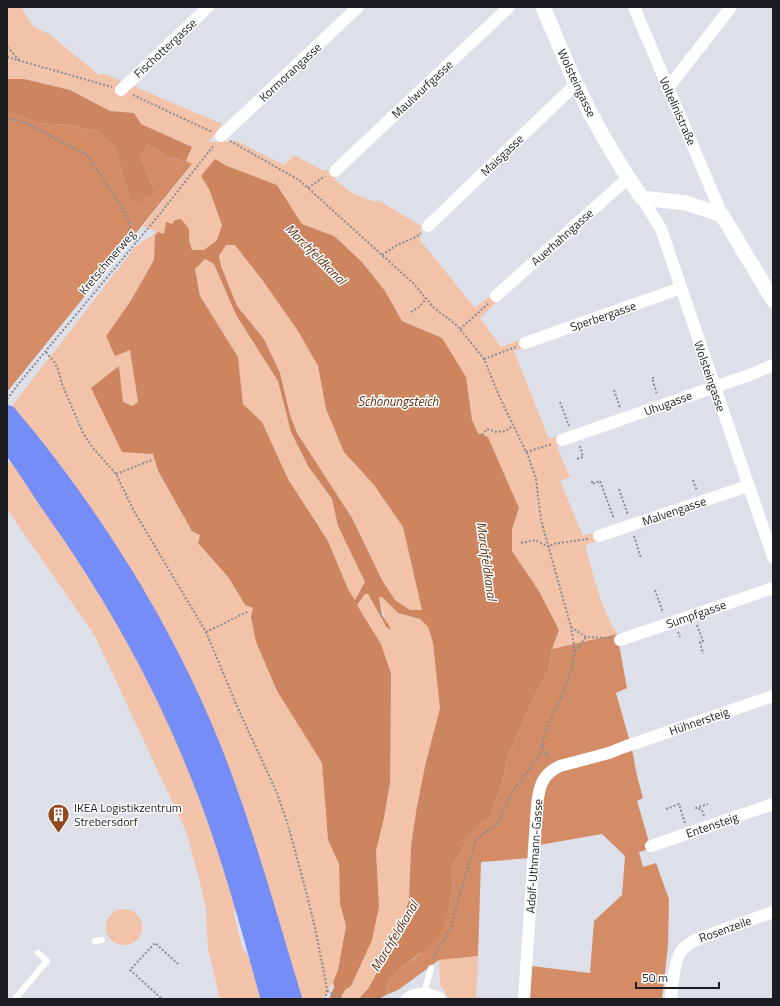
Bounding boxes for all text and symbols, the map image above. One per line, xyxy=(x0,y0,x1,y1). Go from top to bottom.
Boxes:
street label: Fischottergasse xyxy=(129,14,201,82)
street label: Kormorangasse xyxy=(254,38,326,106)
street label: Wolsteingasse xyxy=(553,46,601,120)
street label: Maulwurfgasse xyxy=(387,55,457,123)
street label: Voltelinistraße xyxy=(654,74,702,148)
street label: Maisgasse xyxy=(476,130,528,180)
street label: Auerhahngasse xyxy=(526,204,598,270)
water label: Marchfeldkanal xyxy=(281,219,353,291)
street label: Kretschmerweg xyxy=(74,225,140,299)
street label: Sperbergasse xyxy=(567,296,639,336)
street label: Wolsteingasse xyxy=(689,338,731,414)
street label: Uhugasse xyxy=(641,386,695,420)
water label: Schönungsteich xyxy=(358,391,439,411)
street label: Malvengasse xyxy=(639,491,709,531)
water label: Marchfeldkanal xyxy=(472,520,503,604)
street label: Sumpfgasse xyxy=(663,595,729,633)
street label: Hühnersteig xyxy=(666,702,732,740)
place label: IKEA Logistikzentrum Strebersdorf xyxy=(74,798,182,831)
street label: Adolf-Uthmann-Gasse xyxy=(521,798,547,914)
building icon: IKEA Logistikzentrum Strebersdorf xyxy=(46,801,72,834)
street label: Entensteig xyxy=(683,807,741,843)
water label: Marchfeldkanal xyxy=(365,895,424,975)
street label: Rosenzeile xyxy=(696,911,754,947)
scale bar xyxy=(636,964,719,990)
text: 50 m xyxy=(642,968,668,987)

